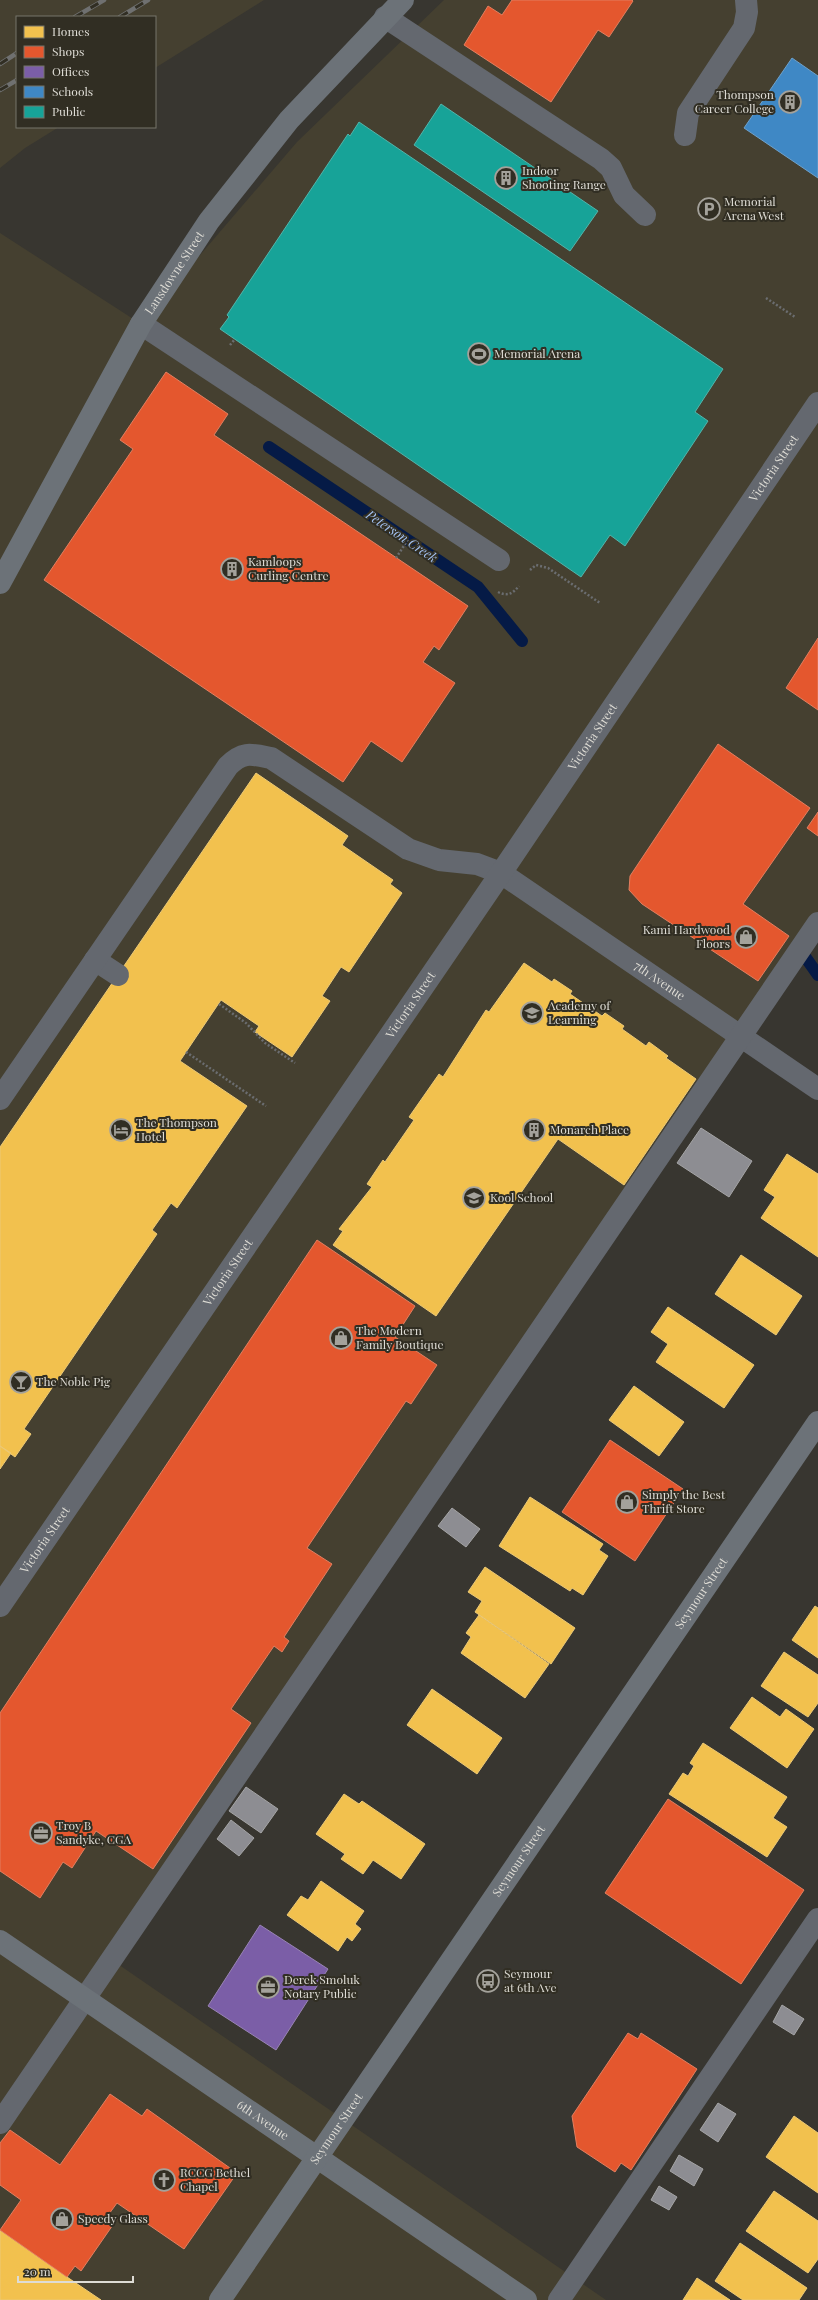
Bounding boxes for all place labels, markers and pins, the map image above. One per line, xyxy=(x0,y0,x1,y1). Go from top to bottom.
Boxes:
place label: Thompson Career College xyxy=(695,86,774,116)
building icon: Thompson Career College xyxy=(777,89,803,115)
place label: Indoor Shooting Range xyxy=(522,162,606,192)
building icon: Indoor Shooting Range xyxy=(493,165,519,191)
place label: Memorial Arena West xyxy=(723,193,785,223)
parking icon: Memorial Arena West xyxy=(696,196,722,222)
sports icon: Memorial Arena xyxy=(466,341,492,367)
place label: Memorial Arena xyxy=(494,345,580,361)
place label: Kamloops Curling Centre xyxy=(248,553,329,583)
building icon: Kamloops Curling Centre xyxy=(219,556,245,582)
place label: Kami Hardwood Floors xyxy=(643,921,730,951)
shop icon: Kami Hardwood Floors xyxy=(733,924,759,950)
place label: Academy of Learning xyxy=(547,997,611,1027)
school or university icon: Academy of Learning xyxy=(519,1000,545,1026)
place label: The Thompson Hotel xyxy=(136,1114,217,1144)
hotel icon: The Thompson Hotel xyxy=(108,1117,134,1143)
building icon: Monarch Place xyxy=(521,1117,547,1143)
place label: Monarch Place xyxy=(550,1121,629,1137)
school or university icon: Kool School xyxy=(461,1185,487,1211)
place label: Kool School xyxy=(490,1189,554,1205)
place label: The Modern Family Boutique xyxy=(356,1322,444,1352)
shop icon: The Modern Family Boutique xyxy=(328,1325,354,1351)
bar icon: The Noble Pig xyxy=(8,1369,34,1395)
place label: The Noble Pig xyxy=(36,1373,111,1389)
place label: Simply the Best Thrift Store xyxy=(642,1486,726,1516)
shop icon: Simply the Best Thrift Store xyxy=(614,1489,640,1515)
place label: Troy B Sandyke, CGA xyxy=(56,1817,131,1847)
office icon: Troy B Sandyke, CGA xyxy=(28,1820,54,1846)
place label: Seymour at 6th Ave xyxy=(504,1965,557,1995)
bus stop icon: Seymour at 6th Ave xyxy=(475,1968,501,1994)
place label: Derek Smoluk Notary Public xyxy=(284,1971,360,2001)
office icon: Derek Smoluk Notary Public xyxy=(255,1974,281,2000)
place label: RCCG Bethel Chapel xyxy=(180,2164,251,2194)
church icon: RCCG Bethel Chapel xyxy=(151,2167,177,2193)
shop icon: Speedy Glass xyxy=(49,2206,75,2232)
place label: Speedy Glass xyxy=(78,2210,148,2226)

